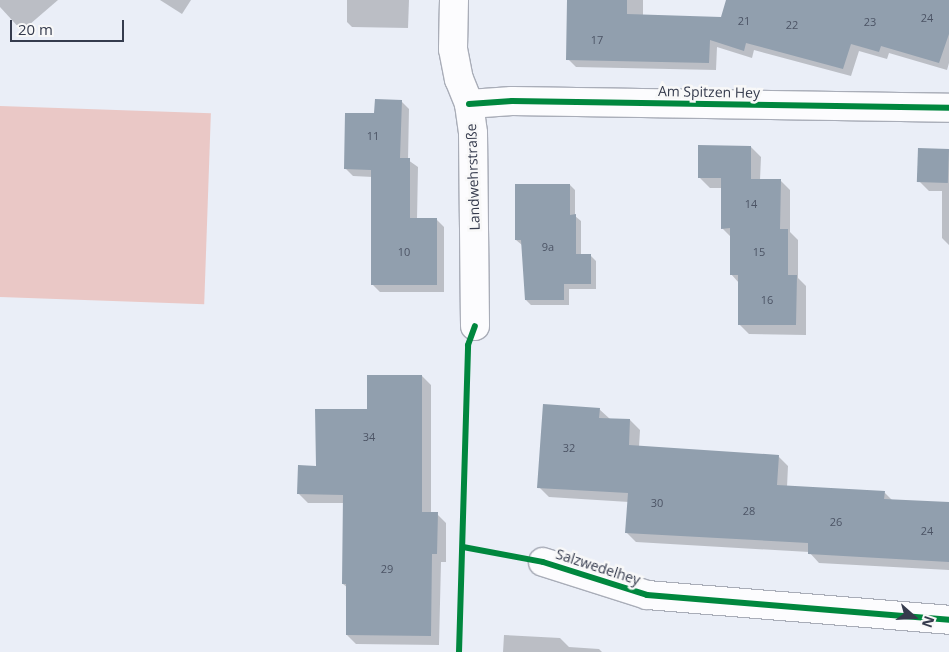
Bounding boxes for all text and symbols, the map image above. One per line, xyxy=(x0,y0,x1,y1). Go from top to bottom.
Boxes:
scale bar xyxy=(12,10,126,42)
house number: 24 xyxy=(921,11,933,25)
house number: 21 xyxy=(738,14,750,28)
house number: 23 xyxy=(864,15,876,29)
house number: 22 xyxy=(786,18,798,32)
text: 20 m xyxy=(18,19,53,39)
house number: 17 xyxy=(591,33,603,47)
street label: Am Spitzen Hey xyxy=(658,83,760,101)
street label: Landwehrstraße xyxy=(463,123,483,231)
house number: 11 xyxy=(367,129,379,143)
house number: 14 xyxy=(745,197,757,211)
house number: 9a xyxy=(542,240,554,254)
house number: 10 xyxy=(398,245,410,259)
house number: 15 xyxy=(753,245,765,259)
house number: 16 xyxy=(761,293,773,307)
house number: 34 xyxy=(363,430,375,444)
house number: 32 xyxy=(563,441,575,455)
house number: 30 xyxy=(651,496,663,510)
house number: 28 xyxy=(743,504,755,518)
house number: 26 xyxy=(830,515,842,529)
house number: 24 xyxy=(921,524,933,538)
street label: Salzwedelhey xyxy=(554,545,642,589)
house number: 29 xyxy=(381,562,393,576)
north arrow xyxy=(889,592,939,642)
text: N xyxy=(918,614,939,631)

